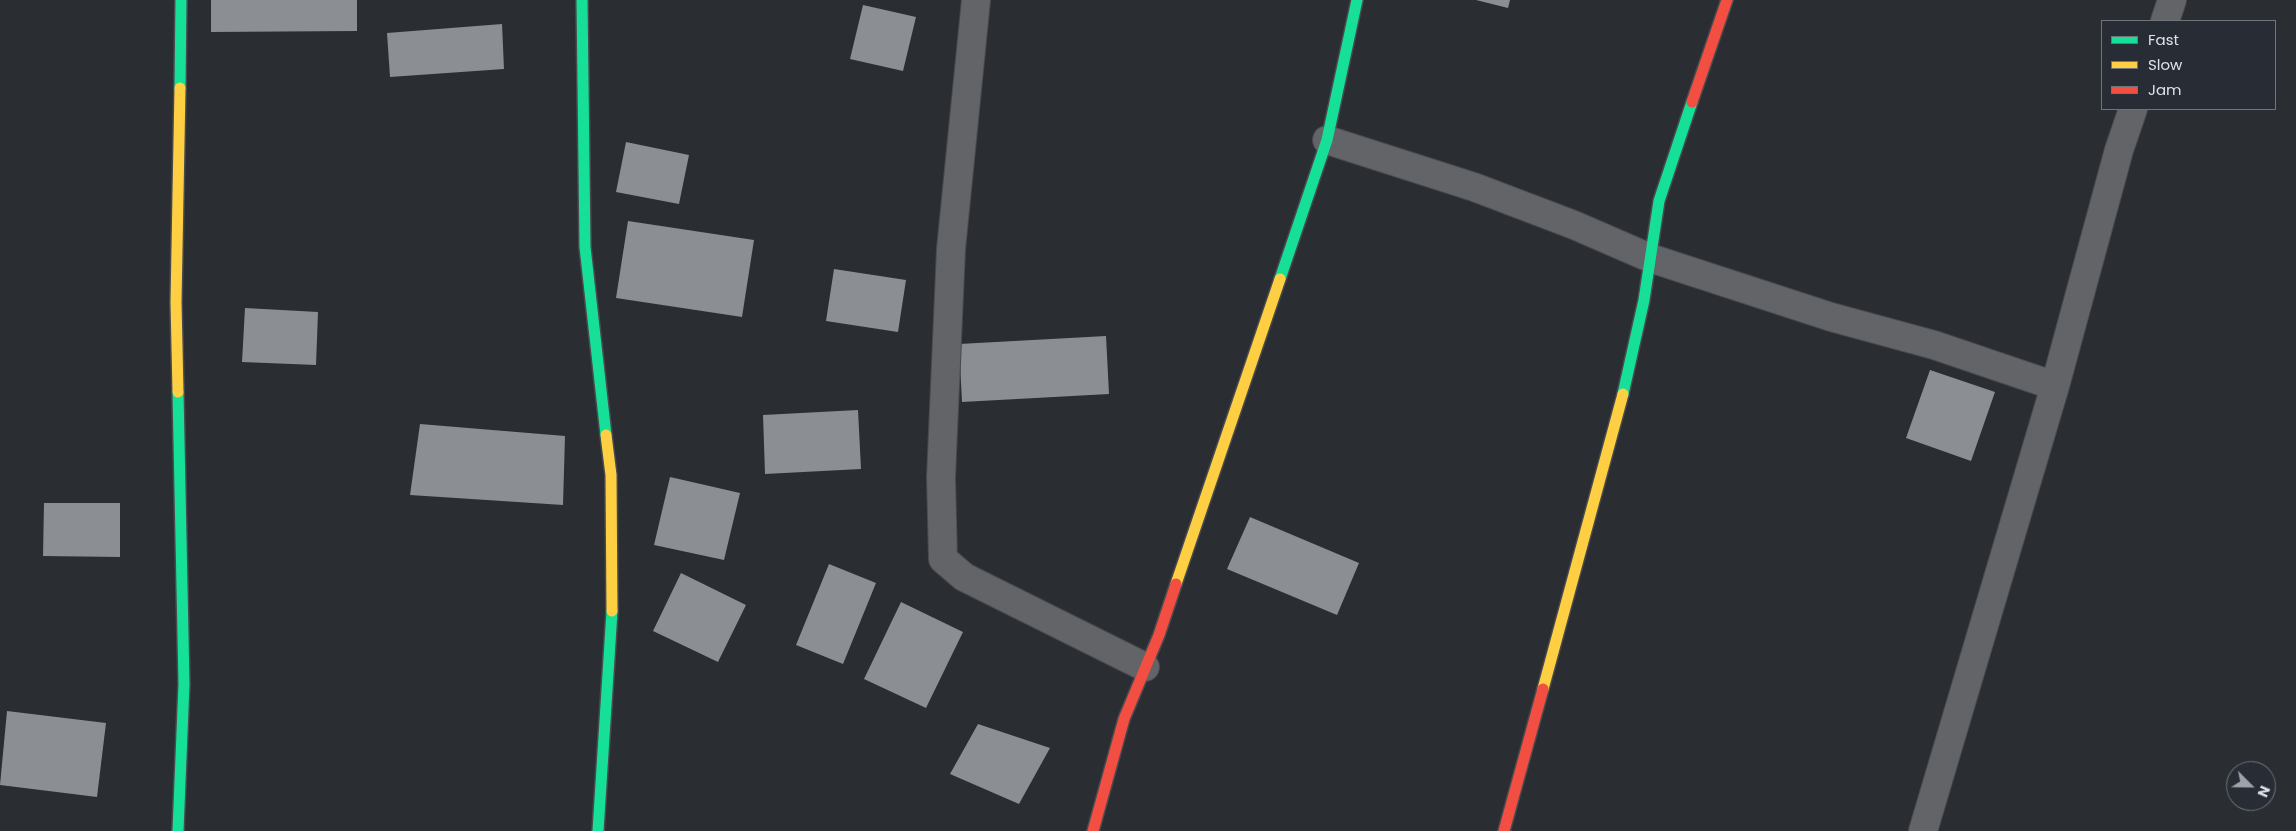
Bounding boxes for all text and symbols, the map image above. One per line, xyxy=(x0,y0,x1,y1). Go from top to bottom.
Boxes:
legend xyxy=(2101,20,2276,110)
text: Fast xyxy=(2148,29,2179,50)
text: Slow xyxy=(2148,54,2182,75)
text: Jam xyxy=(2148,79,2182,100)
north arrow xyxy=(2226,761,2276,811)
text: N xyxy=(2253,783,2275,800)

